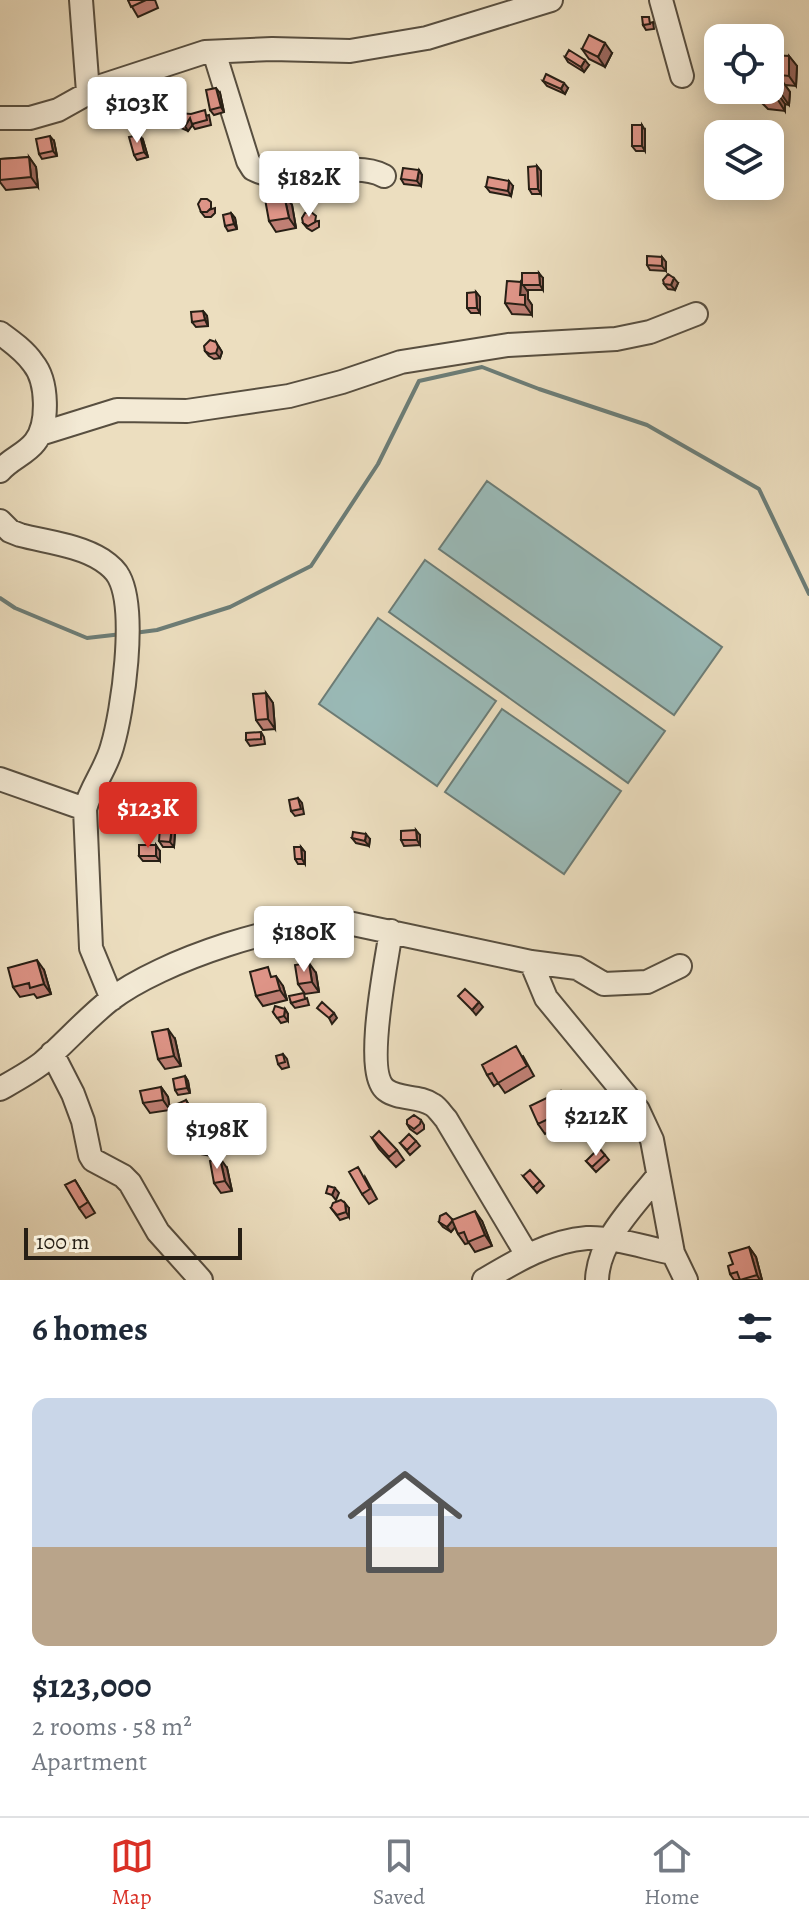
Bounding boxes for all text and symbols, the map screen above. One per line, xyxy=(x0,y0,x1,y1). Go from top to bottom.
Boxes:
map controls xyxy=(704,24,784,200)
button: locate xyxy=(704,24,784,104)
pin: $103K xyxy=(81,77,193,145)
text: $103K xyxy=(106,85,168,120)
button: layers xyxy=(704,120,784,200)
pin: $182K xyxy=(253,151,365,219)
text: $182K xyxy=(277,159,341,194)
pin: $123K xyxy=(92,782,204,850)
text: $123K xyxy=(117,790,179,825)
pin: $180K xyxy=(248,906,360,974)
text: $180K xyxy=(272,914,336,949)
pin: $212K xyxy=(540,1090,652,1158)
text: $212K xyxy=(564,1098,628,1133)
pin: $198K xyxy=(161,1103,273,1171)
text: $198K xyxy=(185,1111,249,1146)
scale bar xyxy=(24,1224,242,1260)
text: 100 m xyxy=(36,1227,90,1257)
text: 6 homes xyxy=(32,1305,148,1352)
icon: filters xyxy=(733,1306,777,1350)
icon: home xyxy=(333,1450,477,1594)
text: $123,000 xyxy=(32,1662,152,1709)
text: 2 rooms · 58 m² xyxy=(32,1709,192,1744)
text: Apartment xyxy=(32,1744,147,1779)
tab: Map xyxy=(110,1834,154,1912)
tab: Saved xyxy=(373,1834,425,1912)
tab: Home xyxy=(644,1834,699,1912)

